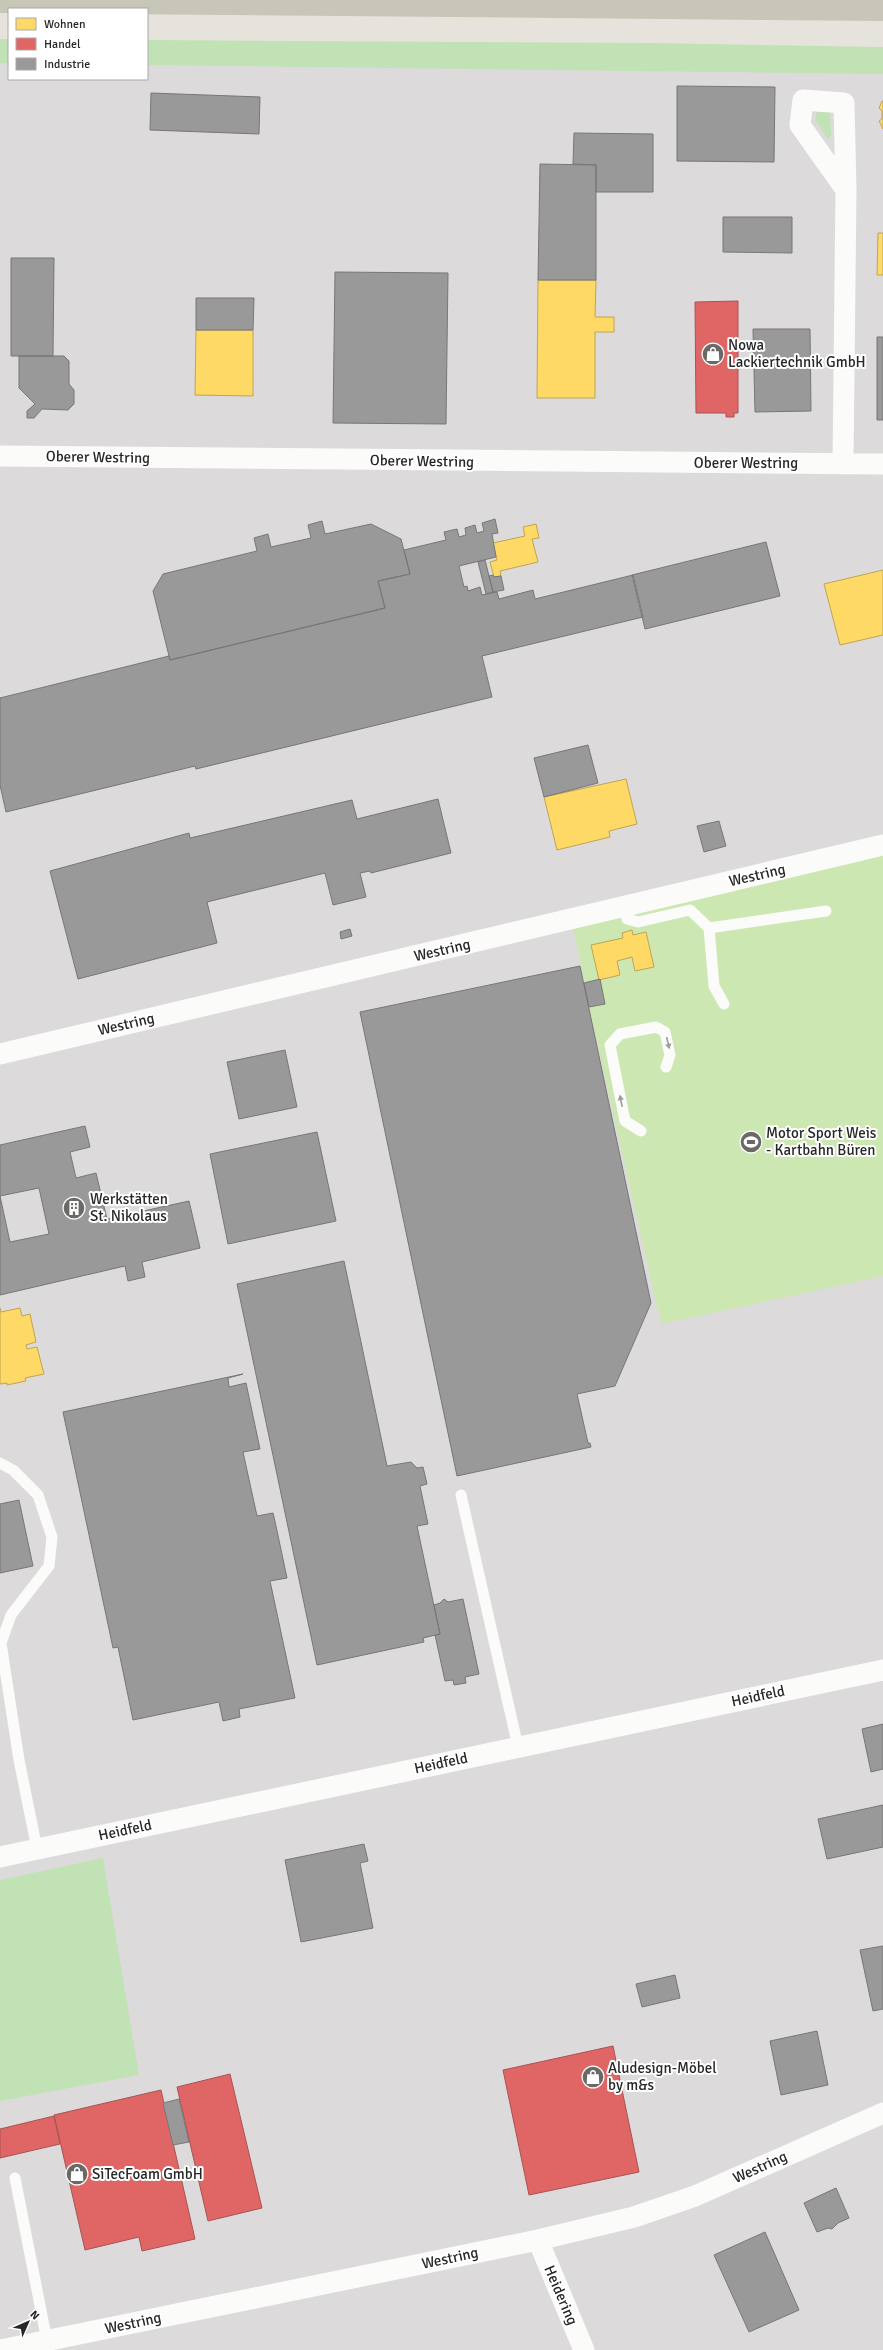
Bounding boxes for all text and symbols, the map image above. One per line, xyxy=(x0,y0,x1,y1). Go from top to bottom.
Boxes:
legend xyxy=(8,8,148,80)
text: Wohnen xyxy=(44,17,86,32)
text: Handel xyxy=(44,37,81,52)
text: Industrie xyxy=(44,57,90,72)
place label: Nowa Lackiertechnik GmbH xyxy=(728,336,866,371)
shop icon: Nowa Lackiertechnik GmbH xyxy=(700,341,726,367)
street label: Oberer Westring xyxy=(46,447,150,467)
street label: Oberer Westring xyxy=(370,451,474,471)
street label: Oberer Westring xyxy=(694,454,798,472)
street label: Westring xyxy=(727,860,787,890)
street label: Westring xyxy=(412,935,472,965)
street label: Westring xyxy=(96,1009,156,1039)
one-way arrow xyxy=(665,1037,671,1050)
one-way arrow xyxy=(618,1095,624,1107)
place label: Motor Sport Weis - Kartbahn Büren xyxy=(766,1124,877,1159)
sports icon: Motor Sport Weis - Kartbahn Büren xyxy=(738,1129,764,1155)
place label: Werkstätten St. Nikolaus xyxy=(90,1190,168,1225)
building icon: Werkstätten St. Nikolaus xyxy=(61,1195,87,1221)
street label: Heidfeld xyxy=(730,1682,786,1710)
street label: Heidfeld xyxy=(413,1749,469,1777)
street label: Heidfeld xyxy=(97,1816,153,1844)
place label: Aludesign-Möbel by m&s xyxy=(608,2059,717,2094)
shop icon: Aludesign-Möbel by m&s xyxy=(580,2064,606,2090)
street label: Westring xyxy=(730,2147,790,2187)
shop icon: SiTecFoam GmbH xyxy=(64,2161,90,2187)
place label: SiTecFoam GmbH xyxy=(92,2165,203,2183)
street label: Westring xyxy=(420,2243,480,2273)
street label: Heidering xyxy=(540,2262,582,2328)
north arrow xyxy=(8,2302,48,2342)
text: N xyxy=(27,2308,42,2323)
street label: Westring xyxy=(103,2308,163,2338)

